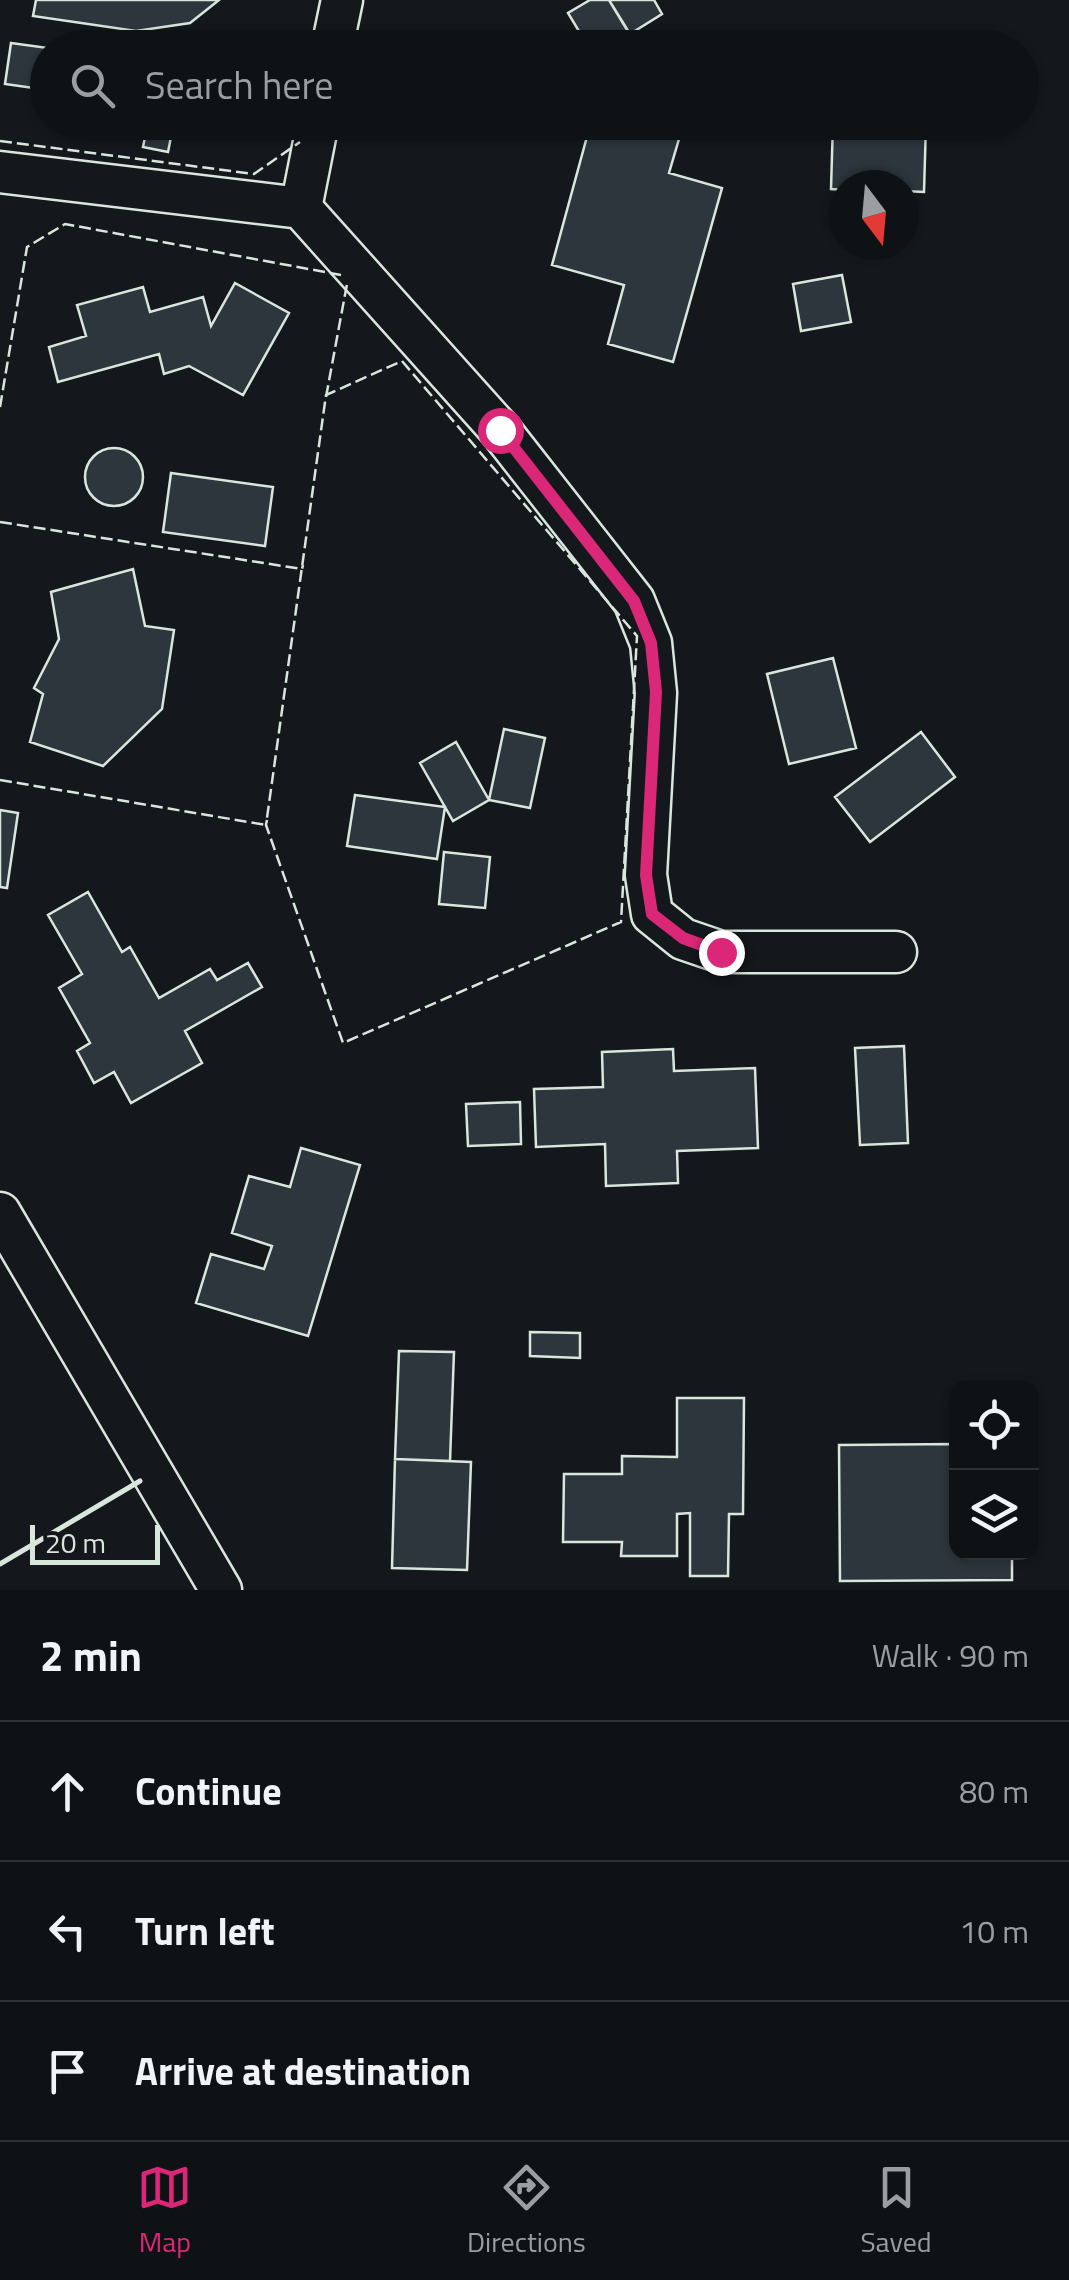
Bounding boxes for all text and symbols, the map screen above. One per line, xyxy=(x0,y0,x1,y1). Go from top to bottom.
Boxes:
search box xyxy=(30,30,1039,140)
text: Search here xyxy=(145,56,333,114)
icon: search xyxy=(65,58,120,113)
north arrow xyxy=(829,170,919,260)
route start xyxy=(478,408,524,454)
route end xyxy=(699,930,745,976)
map controls xyxy=(949,1380,1039,1560)
button: locate xyxy=(949,1380,1039,1470)
button: layers xyxy=(949,1470,1039,1560)
scale bar xyxy=(30,1520,160,1564)
text: 20 m xyxy=(45,1521,106,1564)
text: 2 min xyxy=(40,1623,142,1687)
text: Walk · 90 m xyxy=(872,1631,1029,1679)
text: Continue xyxy=(135,1762,282,1820)
icon: ahead xyxy=(40,1764,95,1819)
text: 80 m xyxy=(959,1767,1029,1815)
text: Turn left xyxy=(135,1902,275,1960)
icon: left xyxy=(40,1904,95,1959)
text: 10 m xyxy=(959,1907,1029,1955)
text: Arrive at destination xyxy=(135,2042,471,2100)
icon: arrive xyxy=(40,2044,95,2099)
tab: Map xyxy=(137,2160,192,2263)
tab: Directions xyxy=(467,2160,586,2263)
tab: Saved xyxy=(860,2160,932,2263)

